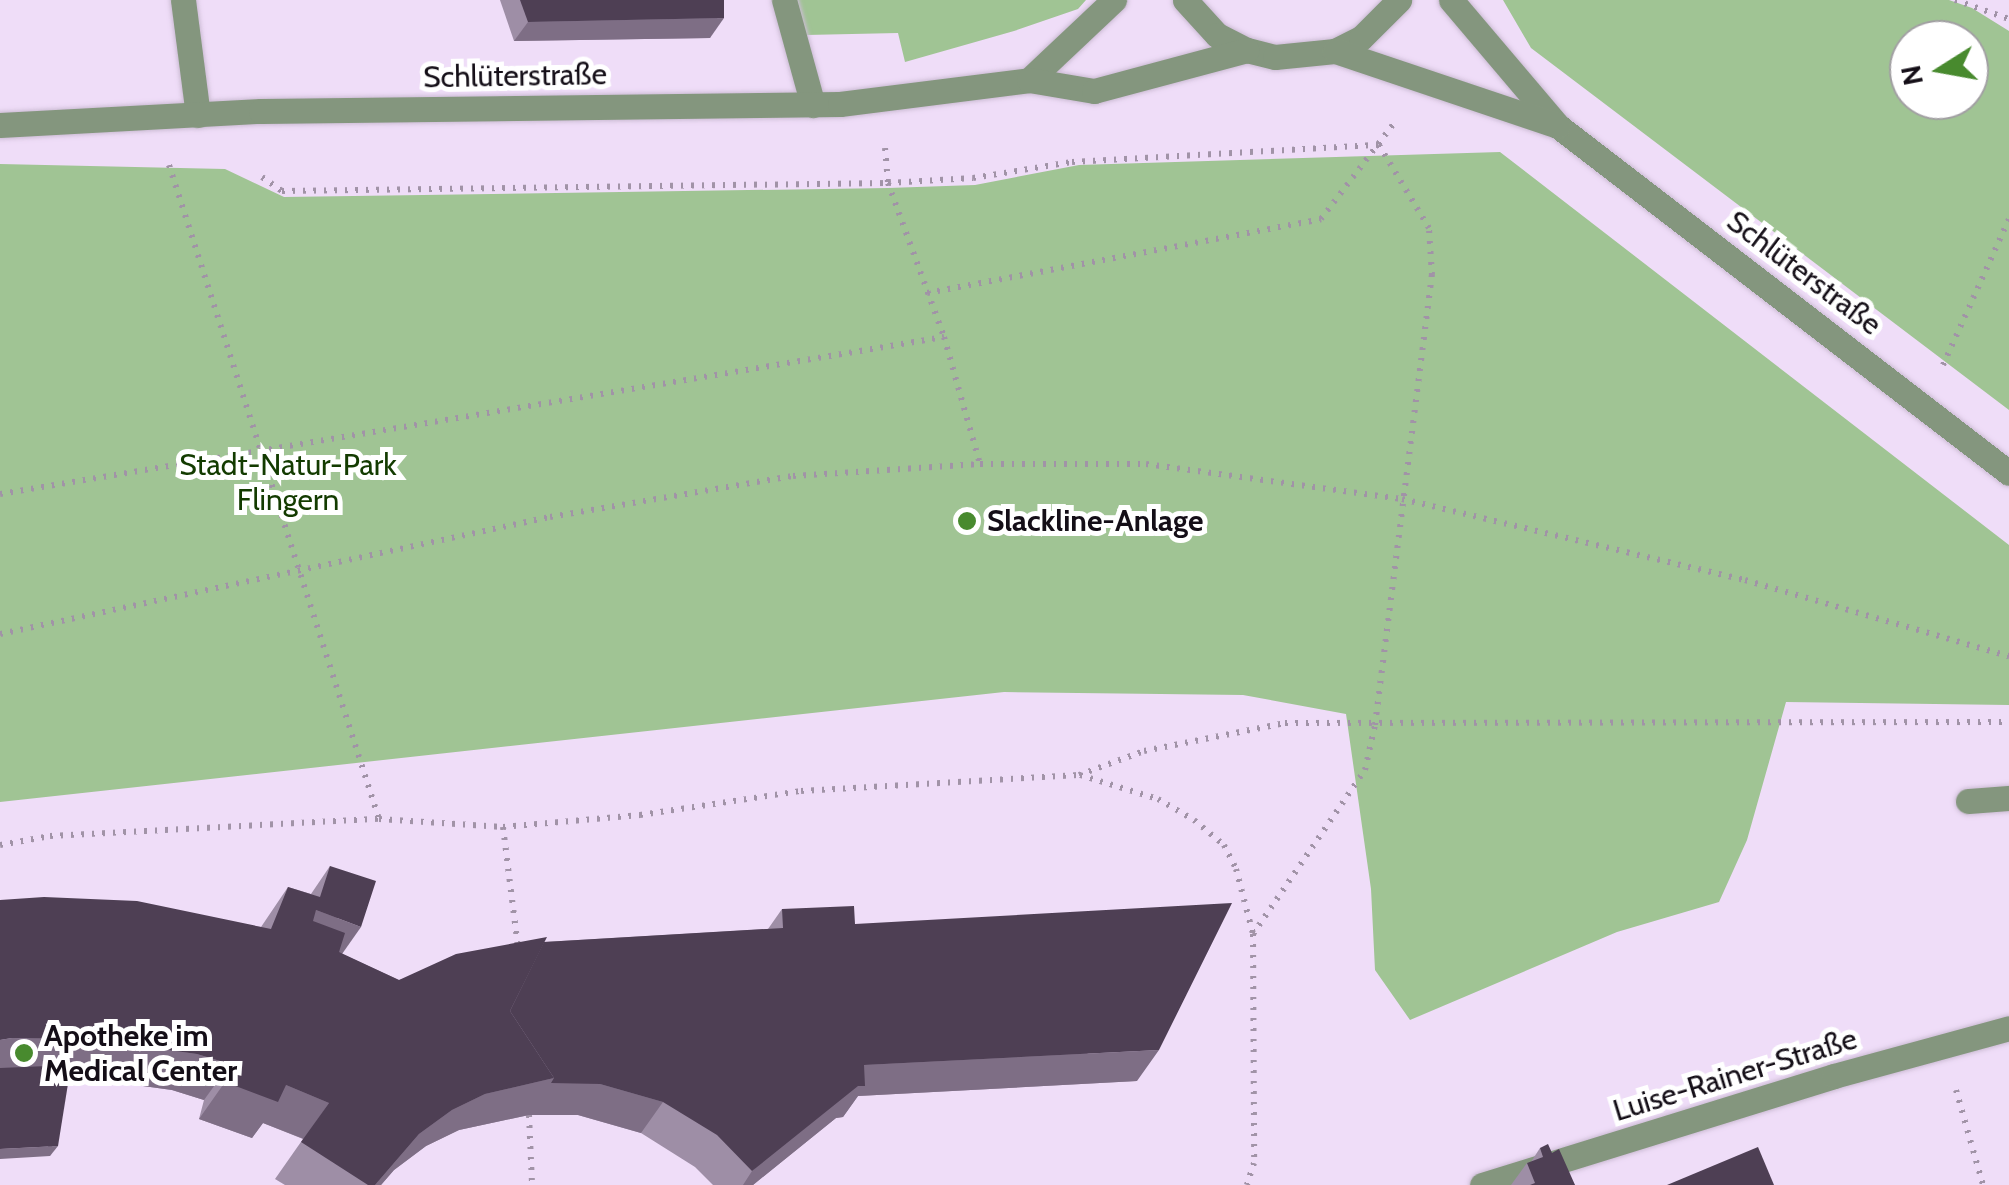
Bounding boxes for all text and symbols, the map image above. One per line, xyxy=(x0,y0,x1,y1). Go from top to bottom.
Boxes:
north arrow xyxy=(1889,20,1989,120)
street label: Schlüterstraße xyxy=(423,56,607,96)
text: N xyxy=(1893,62,1930,88)
street label: Schlüterstraße xyxy=(1720,203,1888,343)
park label: Stadt-Natur-Park Flingern xyxy=(179,447,397,518)
place label: Slackline-Anlage xyxy=(987,503,1203,539)
marker: Slackline-Anlage xyxy=(956,510,978,532)
place label: Apotheke im Medical Center xyxy=(44,1018,237,1088)
street label: Luise-Rainer-Straße xyxy=(1609,1021,1861,1129)
marker: Apotheke im Medical Center xyxy=(13,1042,35,1064)

